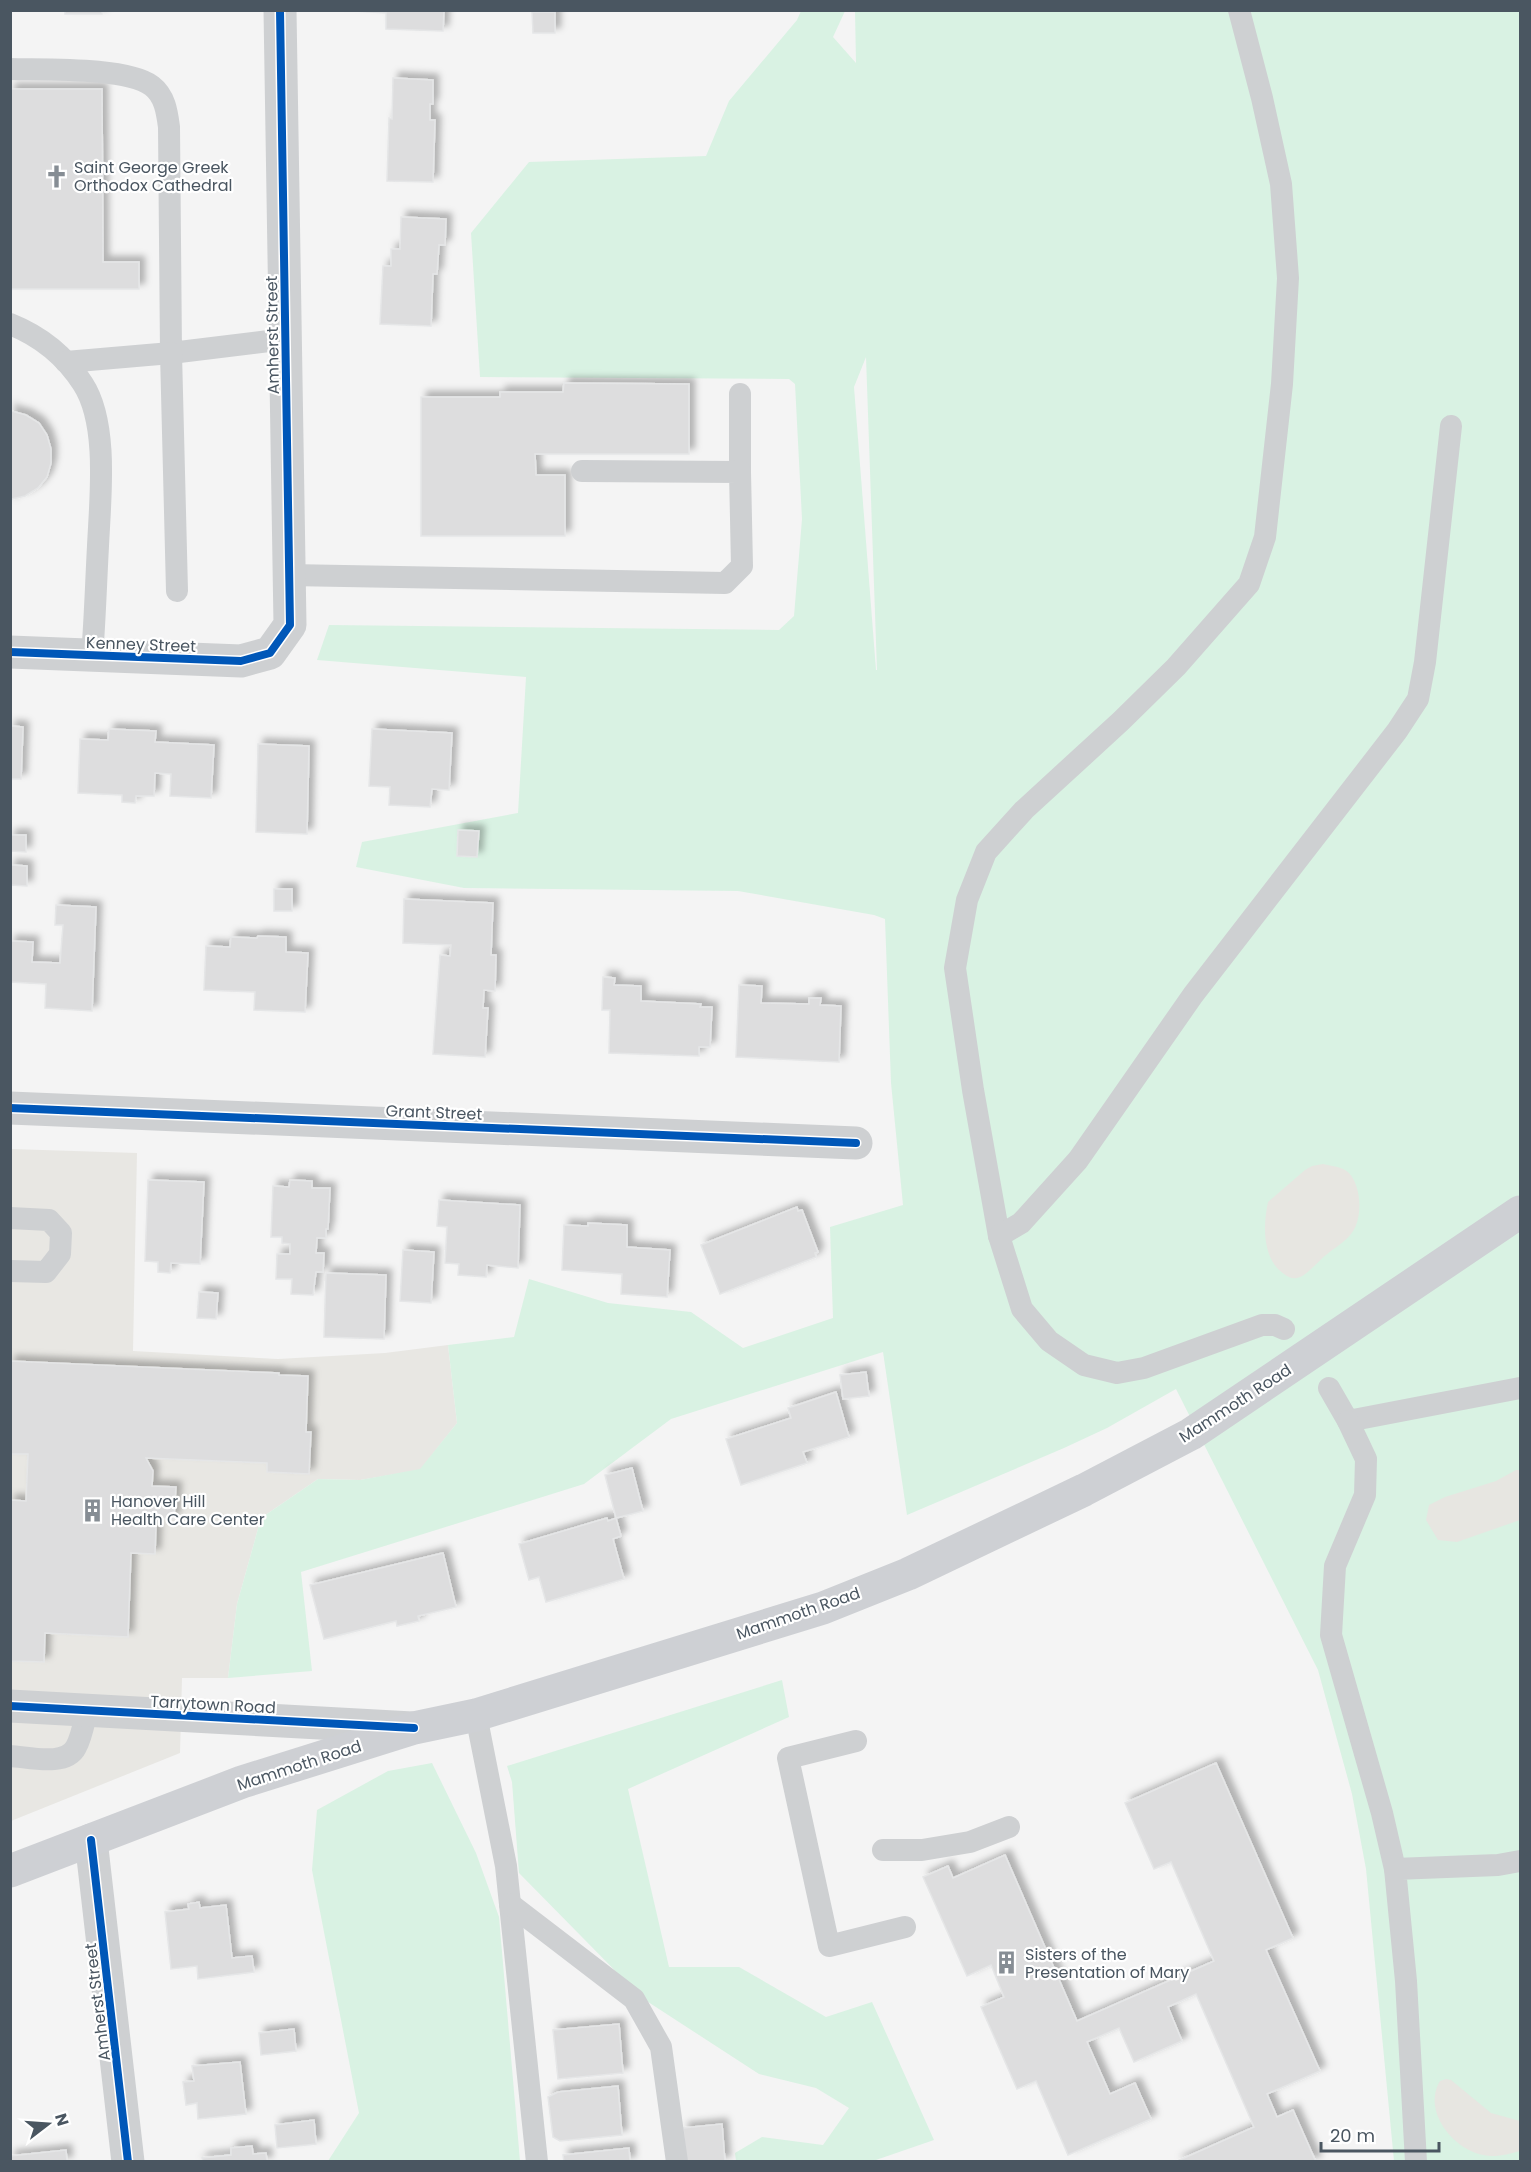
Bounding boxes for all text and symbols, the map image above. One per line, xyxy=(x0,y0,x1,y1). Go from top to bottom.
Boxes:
place label: Saint George Greek Orthodox Cathedral xyxy=(74,156,233,197)
church icon: Saint George Greek Orthodox Cathedral xyxy=(43,163,69,189)
street label: Amherst Street xyxy=(260,275,285,395)
street label: Kenney Street xyxy=(86,631,197,658)
street label: Grant Street xyxy=(385,1099,483,1126)
street label: Mammoth Road xyxy=(1175,1358,1296,1448)
place label: Hanover Hill Health Care Center xyxy=(111,1490,265,1531)
building icon: Hanover Hill Health Care Center xyxy=(80,1497,106,1523)
street label: Mammoth Road xyxy=(733,1581,863,1645)
street label: Tarrytown Road xyxy=(150,1690,276,1719)
street label: Mammoth Road xyxy=(234,1734,364,1796)
street label: Amherst Street xyxy=(79,1941,116,2062)
place label: Sisters of the Presentation of Mary xyxy=(1025,1943,1189,1984)
building icon: Sisters of the Presentation of Mary xyxy=(994,1950,1020,1976)
north arrow xyxy=(18,2094,78,2154)
text: N xyxy=(49,2111,75,2129)
scale bar xyxy=(1321,2115,1440,2153)
text: 20 m xyxy=(1330,2123,1375,2148)

